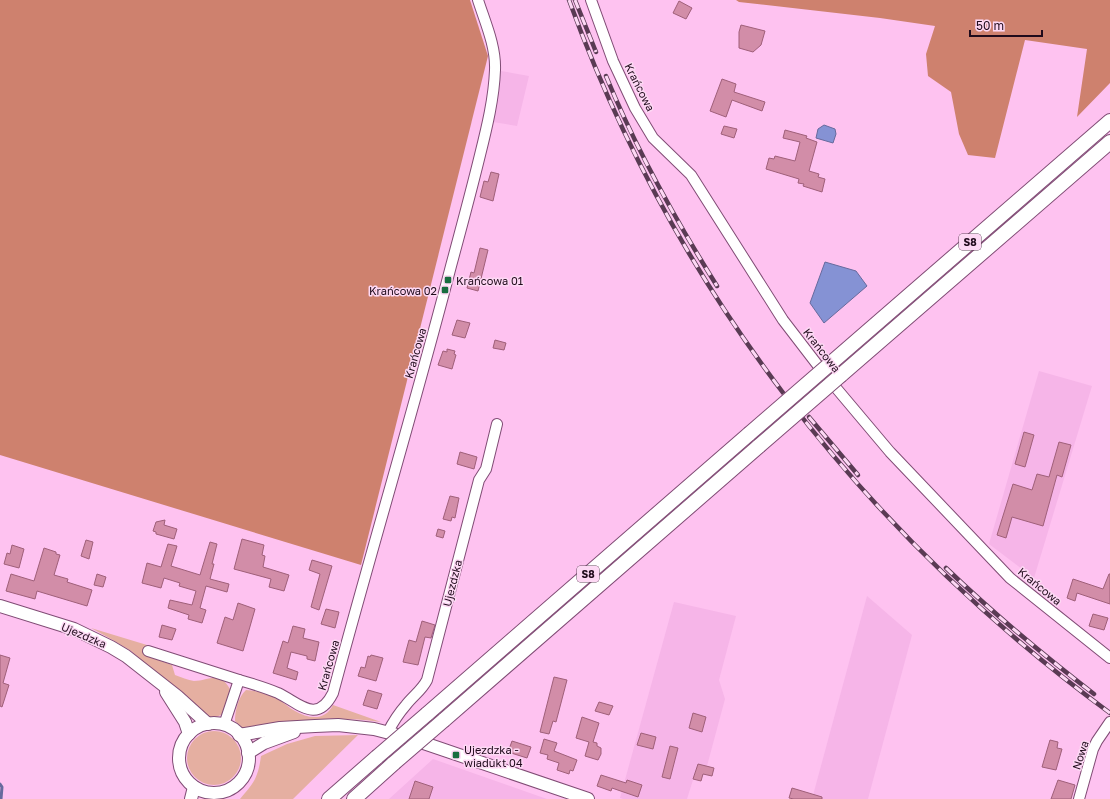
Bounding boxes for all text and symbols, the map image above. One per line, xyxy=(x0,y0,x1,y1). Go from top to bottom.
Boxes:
scale bar xyxy=(970,12,1042,38)
text: 50 m xyxy=(976,18,1004,33)
street label: Krańcowa xyxy=(622,61,658,113)
road number: S8 xyxy=(959,234,981,250)
place label: Krańcowa 01 xyxy=(456,274,523,287)
marker: Krańcowa 01 xyxy=(443,275,453,285)
place label: Krańcowa 02 xyxy=(369,284,437,297)
marker: Krańcowa 02 xyxy=(440,285,450,295)
street label: Krańcowa xyxy=(801,325,843,375)
street label: Krańcowa xyxy=(402,326,428,380)
street label: Ujezdzka xyxy=(440,558,464,608)
street label: Krańcowa xyxy=(1016,565,1064,607)
road number: S8 xyxy=(577,566,599,582)
street label: Ujezdzka xyxy=(60,620,108,650)
street label: Krańcowa xyxy=(315,638,341,692)
street label: Nowa xyxy=(1069,739,1091,771)
place label: Ujezdzka - wiadukt 04 xyxy=(464,743,523,769)
marker: Ujezdzka - wiadukt 04 xyxy=(451,750,461,760)

